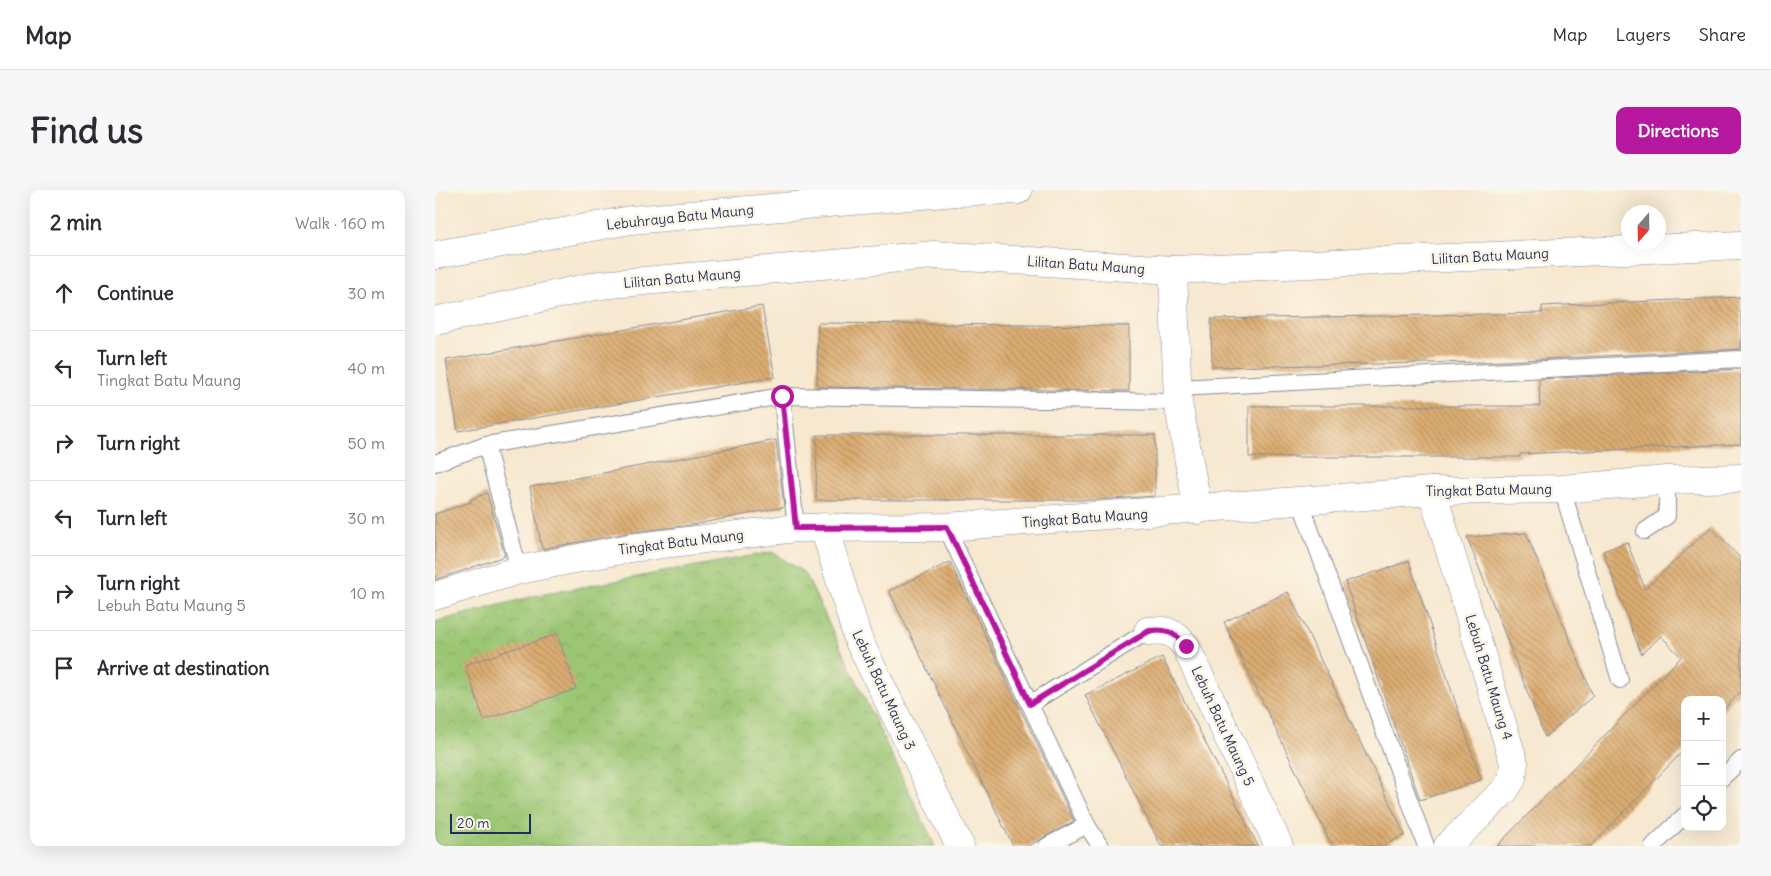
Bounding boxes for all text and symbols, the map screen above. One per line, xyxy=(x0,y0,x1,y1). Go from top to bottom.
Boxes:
text: Map xyxy=(25,20,72,50)
text: Map xyxy=(1552,23,1587,46)
text: Layers xyxy=(1615,23,1671,46)
text: Share xyxy=(1699,23,1746,46)
button: Directions xyxy=(1616,107,1741,154)
text: Find us xyxy=(30,108,143,152)
street label: Lebuhraya Batu Maung xyxy=(605,200,755,234)
north arrow xyxy=(1621,205,1666,250)
text: 2 min xyxy=(50,209,102,236)
text: Walk · 160 m xyxy=(295,213,385,233)
street label: Lilitan Batu Maung xyxy=(1431,244,1549,268)
street label: Lilitan Batu Maung xyxy=(1027,252,1145,278)
street label: Lilitan Batu Maung xyxy=(623,264,741,292)
icon: ahead xyxy=(50,279,78,307)
text: Continue xyxy=(97,281,174,305)
text: 30 m xyxy=(348,283,385,303)
text: Turn left xyxy=(97,346,167,370)
icon: left xyxy=(50,354,78,382)
text: 40 m xyxy=(347,358,385,378)
text: Tingkat Batu Maung xyxy=(97,370,241,390)
route start xyxy=(771,385,794,408)
icon: right xyxy=(50,429,78,457)
text: Turn right xyxy=(97,431,180,455)
text: 50 m xyxy=(347,433,385,453)
street label: Tingkat Batu Maung xyxy=(1426,480,1552,500)
icon: left xyxy=(50,504,78,532)
street label: Tingkat Batu Maung xyxy=(1021,505,1149,531)
text: Turn left xyxy=(97,506,167,530)
text: 30 m xyxy=(348,508,385,528)
street label: Tingkat Batu Maung xyxy=(617,525,745,559)
text: Turn right xyxy=(97,571,180,595)
icon: right xyxy=(50,579,78,607)
text: 10 m xyxy=(350,583,385,603)
text: Lebuh Batu Maung 5 xyxy=(97,595,246,615)
street label: Lebuh Batu Maung 4 xyxy=(1461,612,1517,742)
street label: Lebuh Batu Maung 3 xyxy=(848,627,920,753)
route end xyxy=(1175,635,1198,658)
icon: arrive xyxy=(50,654,78,682)
text: Arrive at destination xyxy=(97,656,270,680)
street label: Lebuh Batu Maung 5 xyxy=(1187,663,1259,789)
map controls xyxy=(1681,696,1726,831)
button: + xyxy=(1681,696,1726,741)
button: − xyxy=(1681,741,1726,786)
button: locate xyxy=(1681,786,1726,831)
scale bar xyxy=(450,811,531,834)
text: 20 m xyxy=(457,814,490,832)

